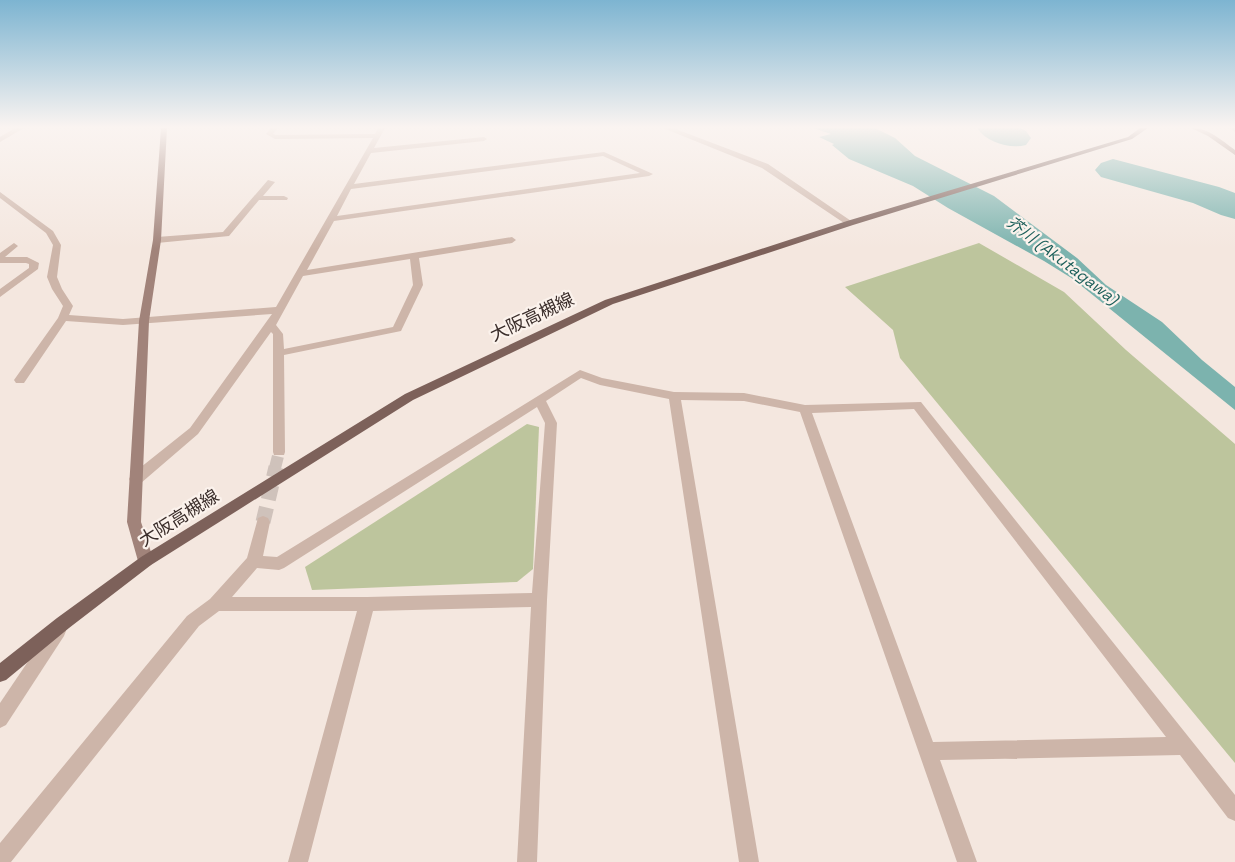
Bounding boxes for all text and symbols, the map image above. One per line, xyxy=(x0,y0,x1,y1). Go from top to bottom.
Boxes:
water label: 芥川 (Akutagawa) xyxy=(1003,212,1124,310)
street label: 大阪高槻線 xyxy=(486,287,577,346)
street label: 大阪高槻線 xyxy=(134,484,223,551)

